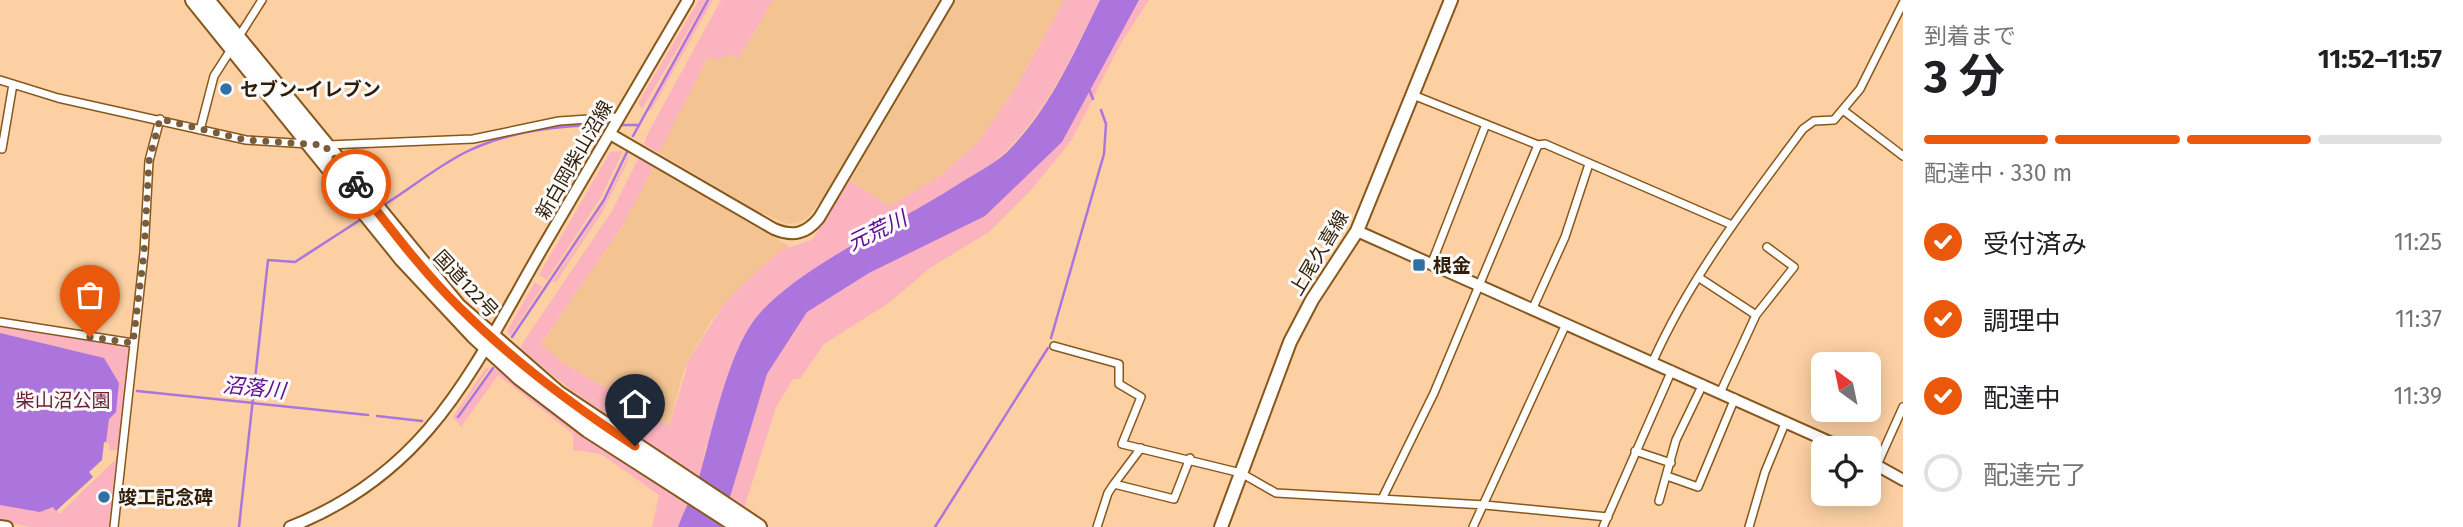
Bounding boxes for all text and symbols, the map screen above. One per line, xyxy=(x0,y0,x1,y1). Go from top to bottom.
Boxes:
text: 到着まで xyxy=(1924,22,2016,50)
text: 11:52–11:57 xyxy=(2318,44,2442,75)
text: 3 分 xyxy=(1924,49,2005,104)
place label: セブン-イレブン xyxy=(240,78,381,101)
marker: セブン-イレブン xyxy=(218,81,234,97)
street label: 新白岡柴山沼線 xyxy=(531,97,617,223)
courier xyxy=(321,149,391,219)
text: 配達中 · 330 m xyxy=(1924,159,2072,187)
icon: bike xyxy=(337,165,375,203)
water label: 元荒川 xyxy=(843,205,913,256)
street label: 上尾久喜線 xyxy=(1285,206,1353,300)
icon: check xyxy=(1924,223,1962,261)
text: 11:25 xyxy=(2394,228,2442,256)
text: 受付済み xyxy=(1983,229,2087,260)
street label: 国道122号 xyxy=(429,245,503,323)
place label: 根金 xyxy=(1433,254,1471,277)
marker: 根金 xyxy=(1411,257,1427,273)
pin xyxy=(60,265,120,337)
icon: bag xyxy=(71,276,109,314)
icon: check xyxy=(1924,300,1962,338)
text: 11:37 xyxy=(2395,305,2442,333)
text: 調理中 xyxy=(1983,306,2061,337)
north arrow xyxy=(1811,352,1881,422)
map controls xyxy=(1811,352,1881,506)
water label: 沼落川 xyxy=(221,372,289,404)
pin xyxy=(605,374,665,446)
icon: check xyxy=(1924,377,1962,415)
text: 11:39 xyxy=(2393,382,2442,410)
text: 配達中 xyxy=(1983,383,2061,414)
icon: home xyxy=(616,385,654,423)
park label: 柴山沼公園 xyxy=(15,389,111,412)
button: locate xyxy=(1811,436,1881,506)
text: 配達完了 xyxy=(1983,460,2087,491)
place label: 竣工記念碑 xyxy=(118,486,213,509)
marker: 竣工記念碑 xyxy=(96,489,112,505)

